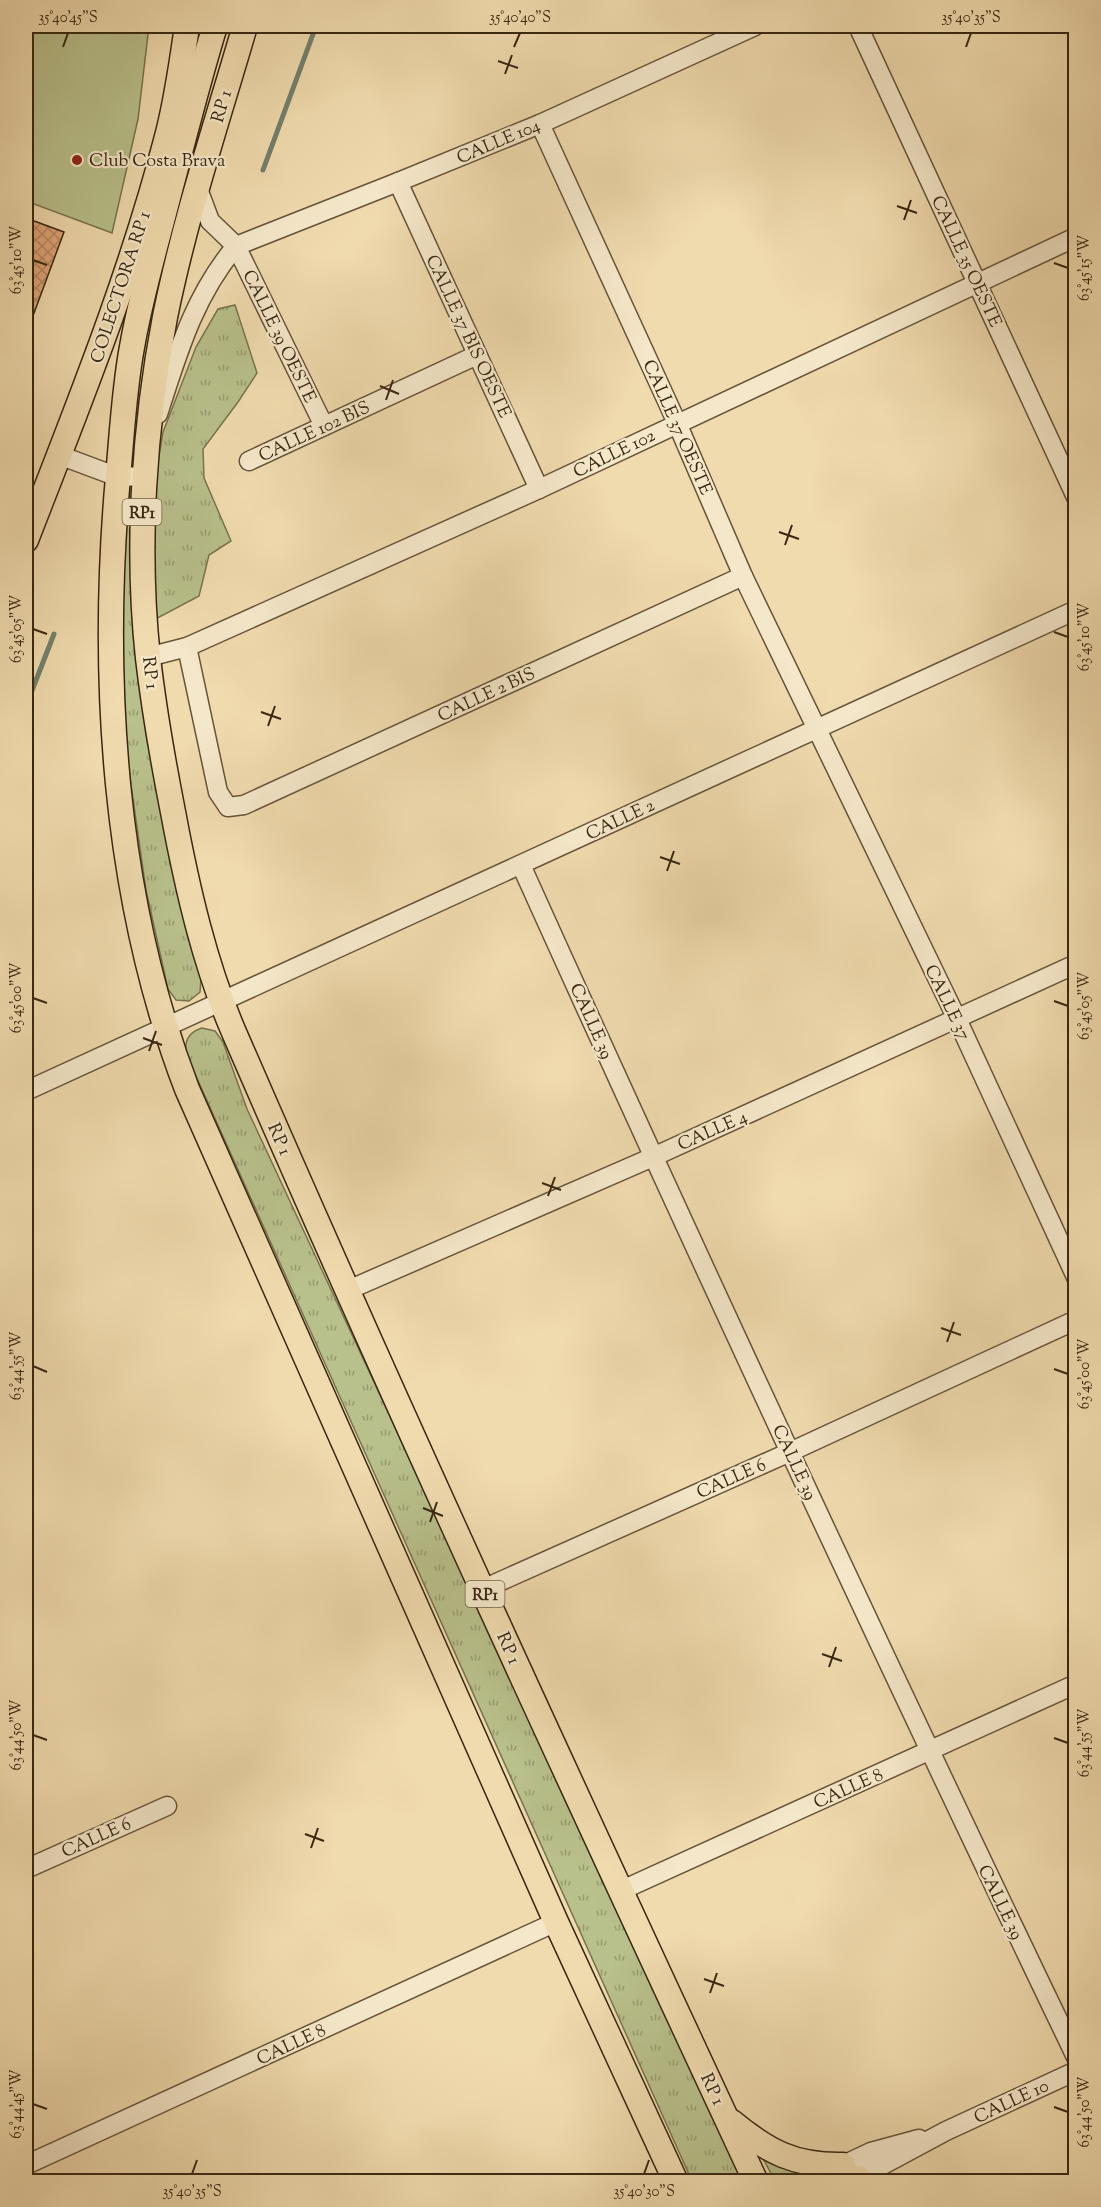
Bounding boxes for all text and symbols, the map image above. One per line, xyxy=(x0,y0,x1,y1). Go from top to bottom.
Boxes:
text: 35°40'45"S xyxy=(38,8,98,29)
text: 35°40'40"S xyxy=(489,8,551,29)
text: 35°40'35"S xyxy=(941,8,1001,29)
street label: RP 1 xyxy=(206,87,240,126)
street label: CALLE 104 xyxy=(453,114,545,172)
place label: Club Costa Brava xyxy=(89,149,225,175)
marker: Club Costa Brava xyxy=(70,153,84,167)
street label: CALLE 35 OESTE xyxy=(923,192,1007,332)
street label: COLECTORA RP 1 xyxy=(85,208,159,367)
text: 63°45'10"W xyxy=(7,225,28,294)
text: 63°45'15"W xyxy=(1075,235,1096,301)
street label: CALLE 37 BIS OESTE xyxy=(418,251,516,423)
street label: CALLE 39 OESTE xyxy=(235,266,322,408)
street label: CALLE 37 OESTE xyxy=(635,356,718,500)
street label: CALLE 102 BIS xyxy=(255,396,375,470)
street label: CALLE 102 xyxy=(569,423,661,486)
road number: RP1 xyxy=(122,499,162,525)
text: 63°45'05"W xyxy=(7,595,28,663)
text: 63°45'10"W xyxy=(1075,602,1096,671)
street label: RP 1 xyxy=(134,655,164,691)
street label: CALLE 2 BIS xyxy=(434,662,540,730)
street label: CALLE 2 xyxy=(582,793,660,848)
street label: CALLE 37 xyxy=(917,961,976,1045)
text: 63°45'00"W xyxy=(7,962,28,1033)
text: 63°45'05"W xyxy=(1075,972,1096,1040)
street label: CALLE 39 xyxy=(562,980,619,1064)
street label: CALLE 4 xyxy=(674,1105,752,1159)
street label: RP 1 xyxy=(260,1119,297,1160)
text: 63°44'55"W xyxy=(7,1331,28,1400)
text: 63°45'00"W xyxy=(1075,1338,1096,1409)
street label: CALLE 39 xyxy=(764,1421,822,1505)
street label: CALLE 6 xyxy=(693,1453,771,1507)
road number: RP1 xyxy=(466,1581,504,1607)
street label: RP 1 xyxy=(489,1628,526,1669)
text: 63°44'50"W xyxy=(7,1699,28,1770)
text: 63°44'55"W xyxy=(1075,1708,1096,1777)
street label: CALLE 8 xyxy=(810,1763,888,1817)
street label: CALLE 6 xyxy=(58,1812,136,1866)
street label: CALLE 39 xyxy=(970,1861,1029,1945)
street label: CALLE 8 xyxy=(253,2018,331,2073)
text: 63°44'45"W xyxy=(7,2069,28,2139)
street label: RP 1 xyxy=(692,2069,730,2110)
street label: CALLE 10 xyxy=(970,2074,1054,2132)
text: 63°44'50"W xyxy=(1075,2076,1096,2147)
text: 35°40'35"S xyxy=(162,2182,222,2203)
text: 35°40'30"S xyxy=(613,2182,675,2203)

